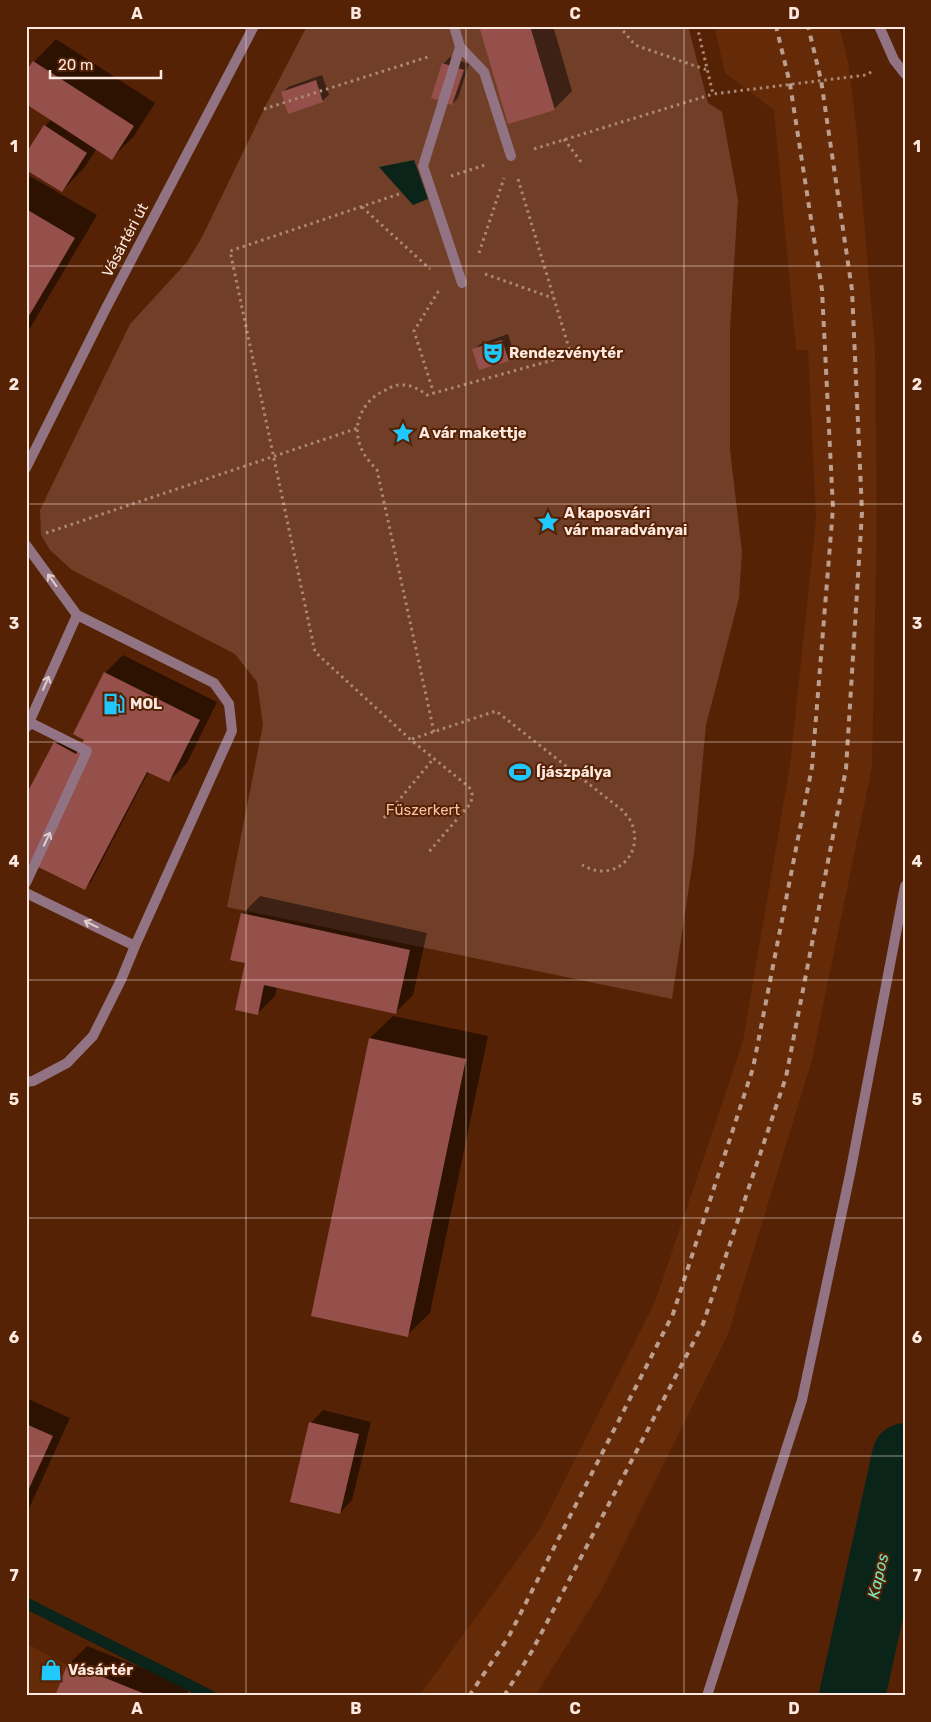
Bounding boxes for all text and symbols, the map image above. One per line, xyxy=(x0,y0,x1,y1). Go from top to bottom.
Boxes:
text: A xyxy=(131,4,143,23)
text: B xyxy=(350,4,362,23)
text: C xyxy=(569,4,581,23)
text: D xyxy=(788,4,800,23)
scale bar xyxy=(50,48,161,80)
text: 20 m xyxy=(58,56,93,74)
text: 1 xyxy=(10,137,18,156)
text: 1 xyxy=(913,137,921,156)
street label: Vásártéri út xyxy=(98,200,152,280)
theatre icon: Rendezvénytér xyxy=(480,340,506,366)
place label: Rendezvénytér xyxy=(509,344,623,362)
text: 2 xyxy=(9,375,19,394)
text: 2 xyxy=(912,375,922,394)
place icon: A vár makettje xyxy=(390,420,416,446)
place label: A vár makettje xyxy=(419,424,527,442)
place label: A kaposvári vár maradványai xyxy=(564,504,687,539)
place icon: A kaposvári vár maradványai xyxy=(535,509,561,535)
one-way arrow xyxy=(46,574,57,587)
text: 3 xyxy=(9,614,19,633)
text: 3 xyxy=(912,614,922,633)
one-way arrow xyxy=(42,676,52,691)
fuel station icon: MOL xyxy=(101,691,127,717)
place label: MOL xyxy=(130,695,162,713)
sports icon: Íjászpálya xyxy=(507,759,533,785)
place label: Íjászpálya xyxy=(536,763,611,781)
park label: Fűszerkert xyxy=(386,801,460,819)
one-way arrow xyxy=(42,832,52,847)
text: 4 xyxy=(9,852,20,871)
text: 4 xyxy=(912,852,923,871)
one-way arrow xyxy=(84,919,99,928)
text: 5 xyxy=(9,1090,19,1109)
text: 5 xyxy=(912,1090,922,1109)
text: 6 xyxy=(9,1328,19,1347)
text: 6 xyxy=(912,1328,922,1347)
water label: Kapos xyxy=(864,1552,892,1600)
text: 7 xyxy=(9,1566,19,1585)
text: 7 xyxy=(912,1566,922,1585)
shop icon: Vásártér xyxy=(38,1657,64,1683)
place label: Vásártér xyxy=(68,1661,133,1679)
text: A xyxy=(131,1699,143,1718)
text: B xyxy=(350,1699,362,1718)
text: C xyxy=(569,1699,581,1718)
text: D xyxy=(788,1699,800,1718)

